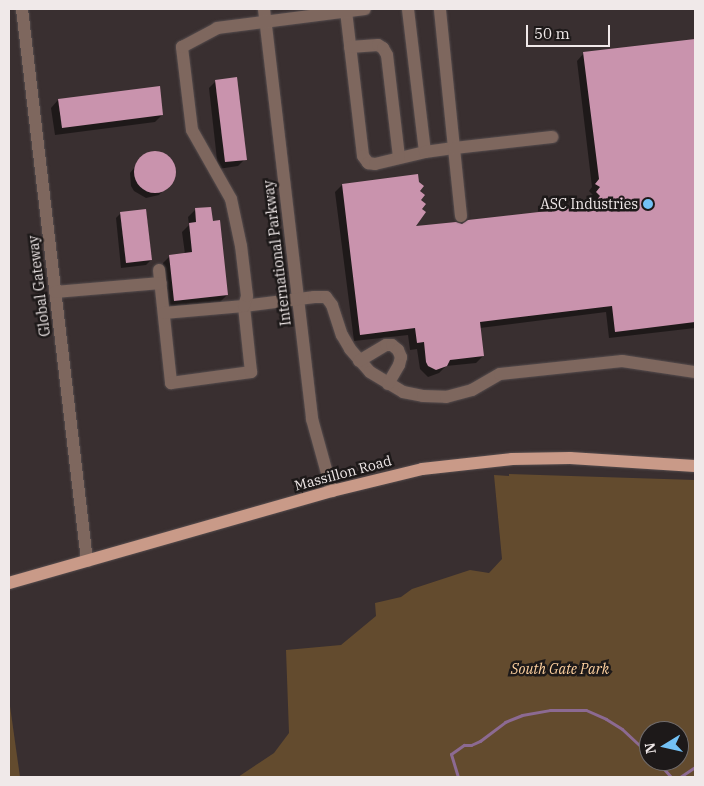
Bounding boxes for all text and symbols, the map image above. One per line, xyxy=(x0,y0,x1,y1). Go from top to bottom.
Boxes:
scale bar xyxy=(529,15,613,47)
text: 50 m xyxy=(534,24,570,43)
street label: International Parkway xyxy=(260,179,294,327)
place label: ASC Industries xyxy=(540,196,638,212)
marker: ASC Industries xyxy=(642,198,654,210)
street label: Global Gateway xyxy=(24,234,54,338)
street label: Massillon Road xyxy=(293,452,393,494)
park label: South Gate Park xyxy=(511,661,609,677)
north arrow xyxy=(639,721,689,771)
text: N xyxy=(640,741,660,755)

